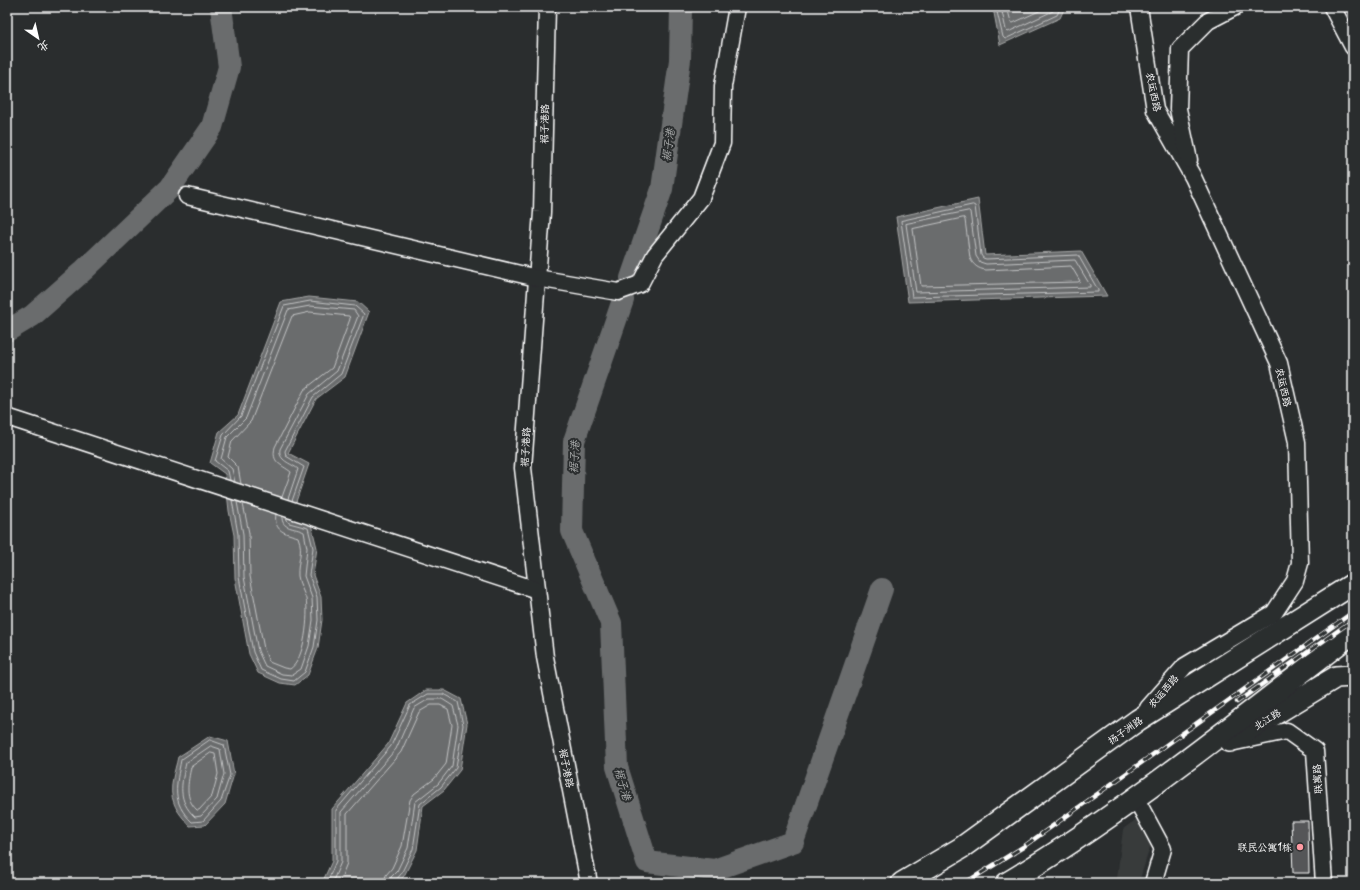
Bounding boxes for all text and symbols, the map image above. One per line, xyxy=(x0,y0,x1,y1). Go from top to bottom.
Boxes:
north arrow xyxy=(18,18,58,58)
text: 北 xyxy=(35,37,53,57)
street label: 农运西路 xyxy=(1143,71,1166,113)
street label: 裾子港路 xyxy=(536,104,551,144)
water label: 裾子港 xyxy=(657,126,678,162)
street label: 农运西路 xyxy=(1273,366,1296,408)
street label: 裾子港路 xyxy=(516,427,533,467)
water label: 裾子港 xyxy=(564,439,583,474)
street label: 农运西路 xyxy=(1144,671,1181,711)
street label: 北江路 xyxy=(1250,704,1283,733)
street label: 扬子洲路 xyxy=(1104,712,1145,747)
street label: 裾子港路 xyxy=(556,747,579,789)
street label: 联寓路 xyxy=(1308,764,1325,795)
water label: 裾子港 xyxy=(611,766,636,803)
place label: 联民公寓1栋 xyxy=(1238,839,1292,854)
marker: 联民公寓1栋 xyxy=(1295,842,1305,852)

